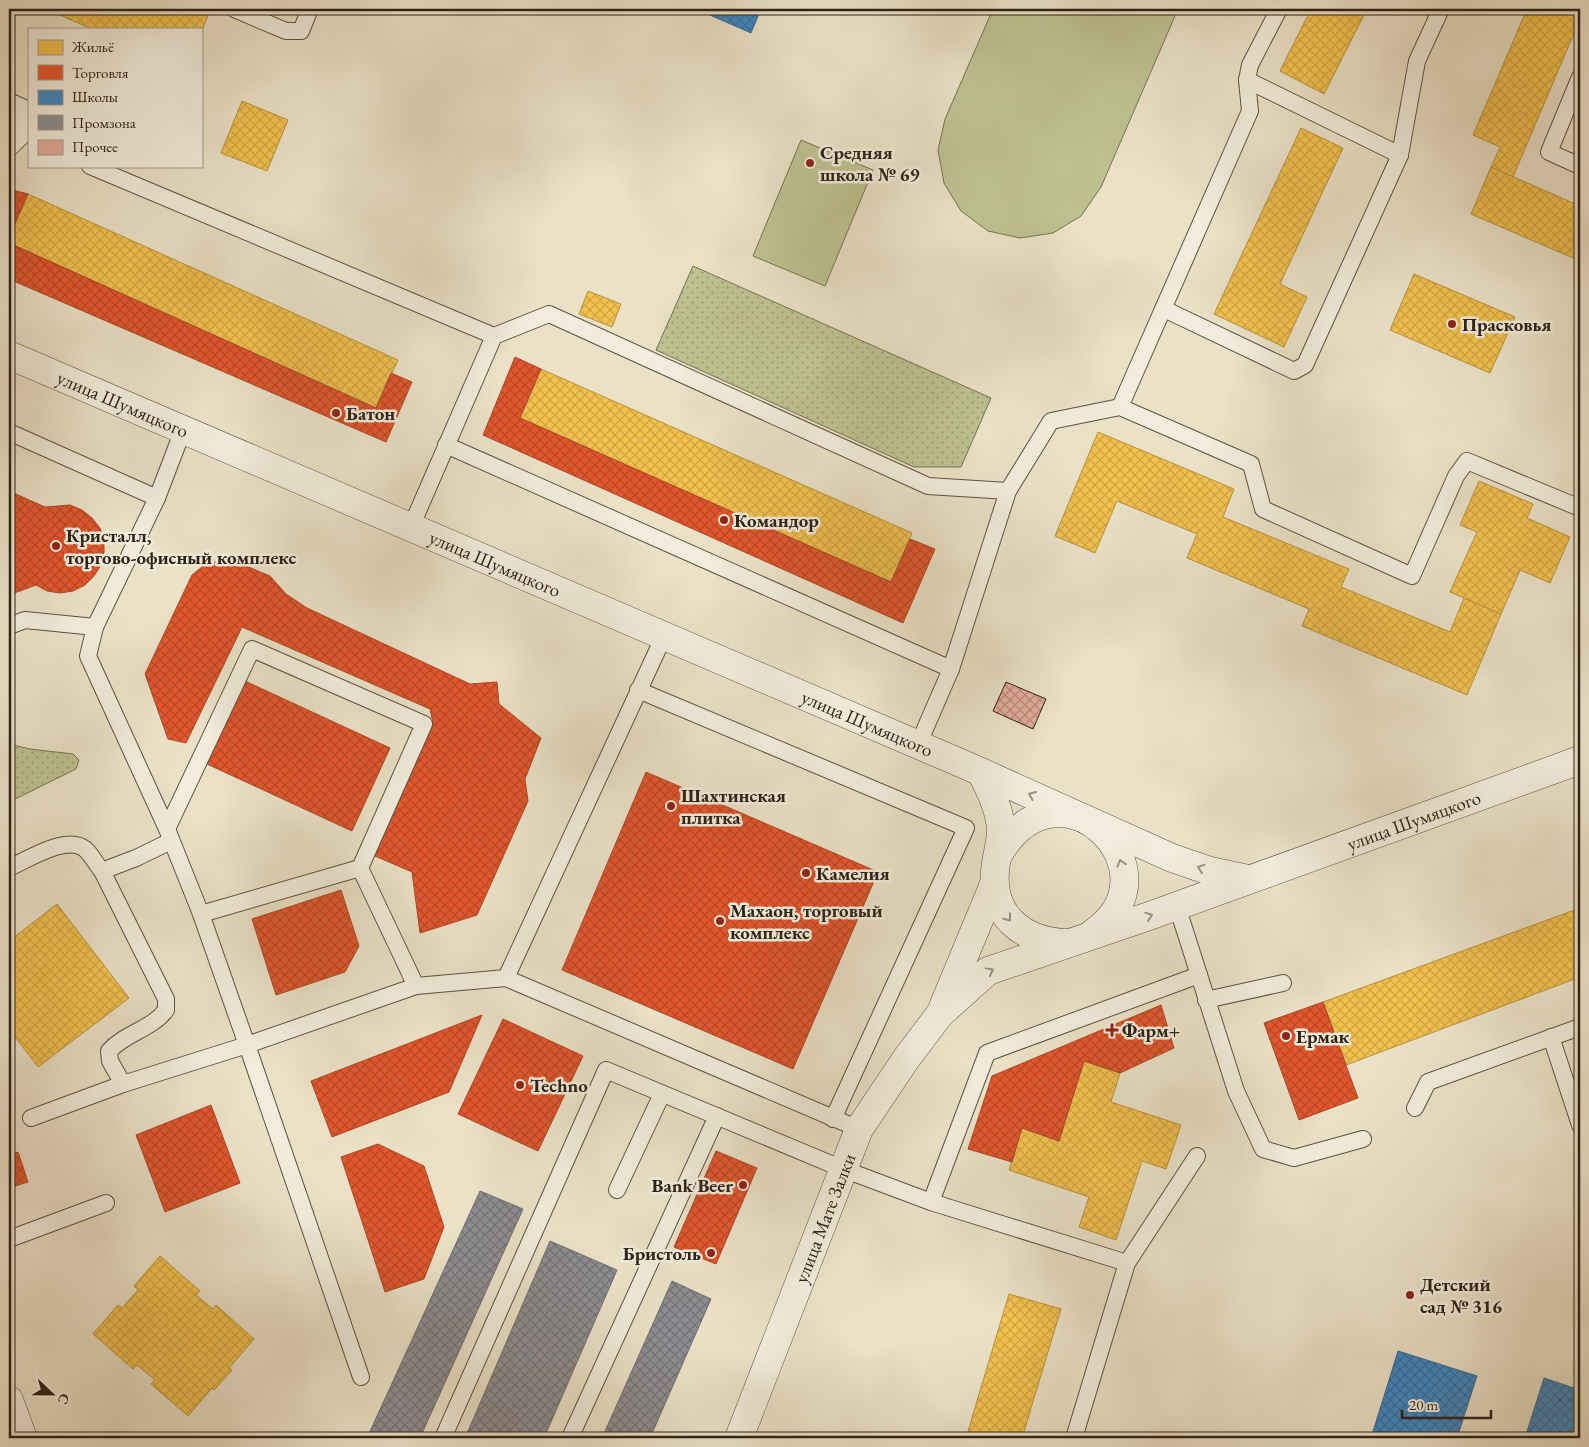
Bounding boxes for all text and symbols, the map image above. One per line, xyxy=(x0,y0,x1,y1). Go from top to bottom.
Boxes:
legend xyxy=(28,28,202,168)
text: Жильё xyxy=(71,37,114,56)
text: Торговля xyxy=(72,63,129,82)
text: Школы xyxy=(72,87,118,106)
text: Промзона xyxy=(72,113,136,132)
text: Прочее xyxy=(72,137,118,156)
place label: Средняя школа № 69 xyxy=(820,140,920,187)
marker: Средняя школа № 69 xyxy=(804,157,816,169)
place label: Прасковья xyxy=(1462,312,1551,337)
marker: Прасковья xyxy=(1446,318,1458,330)
street label: улица Шумяцкого xyxy=(53,365,193,443)
place label: Батон xyxy=(346,401,395,426)
marker: Батон xyxy=(330,407,342,419)
place label: Командор xyxy=(734,508,819,533)
marker: Командор xyxy=(718,514,730,526)
place label: Кристалл, торгово-офисный комплекс xyxy=(66,523,297,570)
street label: улица Шумяцкого xyxy=(426,524,565,603)
marker: Кристалл, торгово-офисный комплекс xyxy=(50,540,62,552)
street label: улица Шумяцкого xyxy=(798,684,937,762)
place label: Шахтинская плитка xyxy=(681,783,786,830)
street label: улица Шумяцкого xyxy=(1343,785,1484,856)
one-way arrow xyxy=(1028,790,1037,801)
marker: Шахтинская плитка xyxy=(665,800,677,812)
one-way arrow xyxy=(1116,858,1127,867)
place label: Камелия xyxy=(816,861,890,886)
one-way arrow xyxy=(1197,864,1206,874)
marker: Камелия xyxy=(800,867,812,879)
place label: Махаон, торговый комплекс xyxy=(730,898,883,945)
one-way arrow xyxy=(1003,912,1011,921)
one-way arrow xyxy=(1144,912,1153,922)
marker: Махаон, торговый комплекс xyxy=(714,915,726,927)
one-way arrow xyxy=(985,967,994,977)
place label: Фарм+ xyxy=(1122,1018,1180,1043)
marker: Фарм+ xyxy=(1106,1024,1118,1036)
place label: Ермак xyxy=(1296,1024,1349,1049)
marker: Ермак xyxy=(1280,1030,1292,1042)
place label: Techno xyxy=(530,1073,588,1098)
marker: Techno xyxy=(514,1079,526,1091)
street label: улица Мате Залки xyxy=(788,1150,861,1286)
place label: Bank Beer xyxy=(652,1173,733,1198)
marker: Bank Beer xyxy=(737,1179,749,1191)
place label: Бристоль xyxy=(623,1241,701,1266)
marker: Бристоль xyxy=(705,1247,717,1259)
place label: Детский сад № 316 xyxy=(1420,1272,1502,1319)
marker: Детский сад № 316 xyxy=(1404,1289,1416,1301)
north arrow xyxy=(28,1370,78,1420)
scale bar xyxy=(1402,1387,1490,1419)
text: С xyxy=(54,1391,74,1407)
text: 20 m xyxy=(1409,1395,1438,1414)

